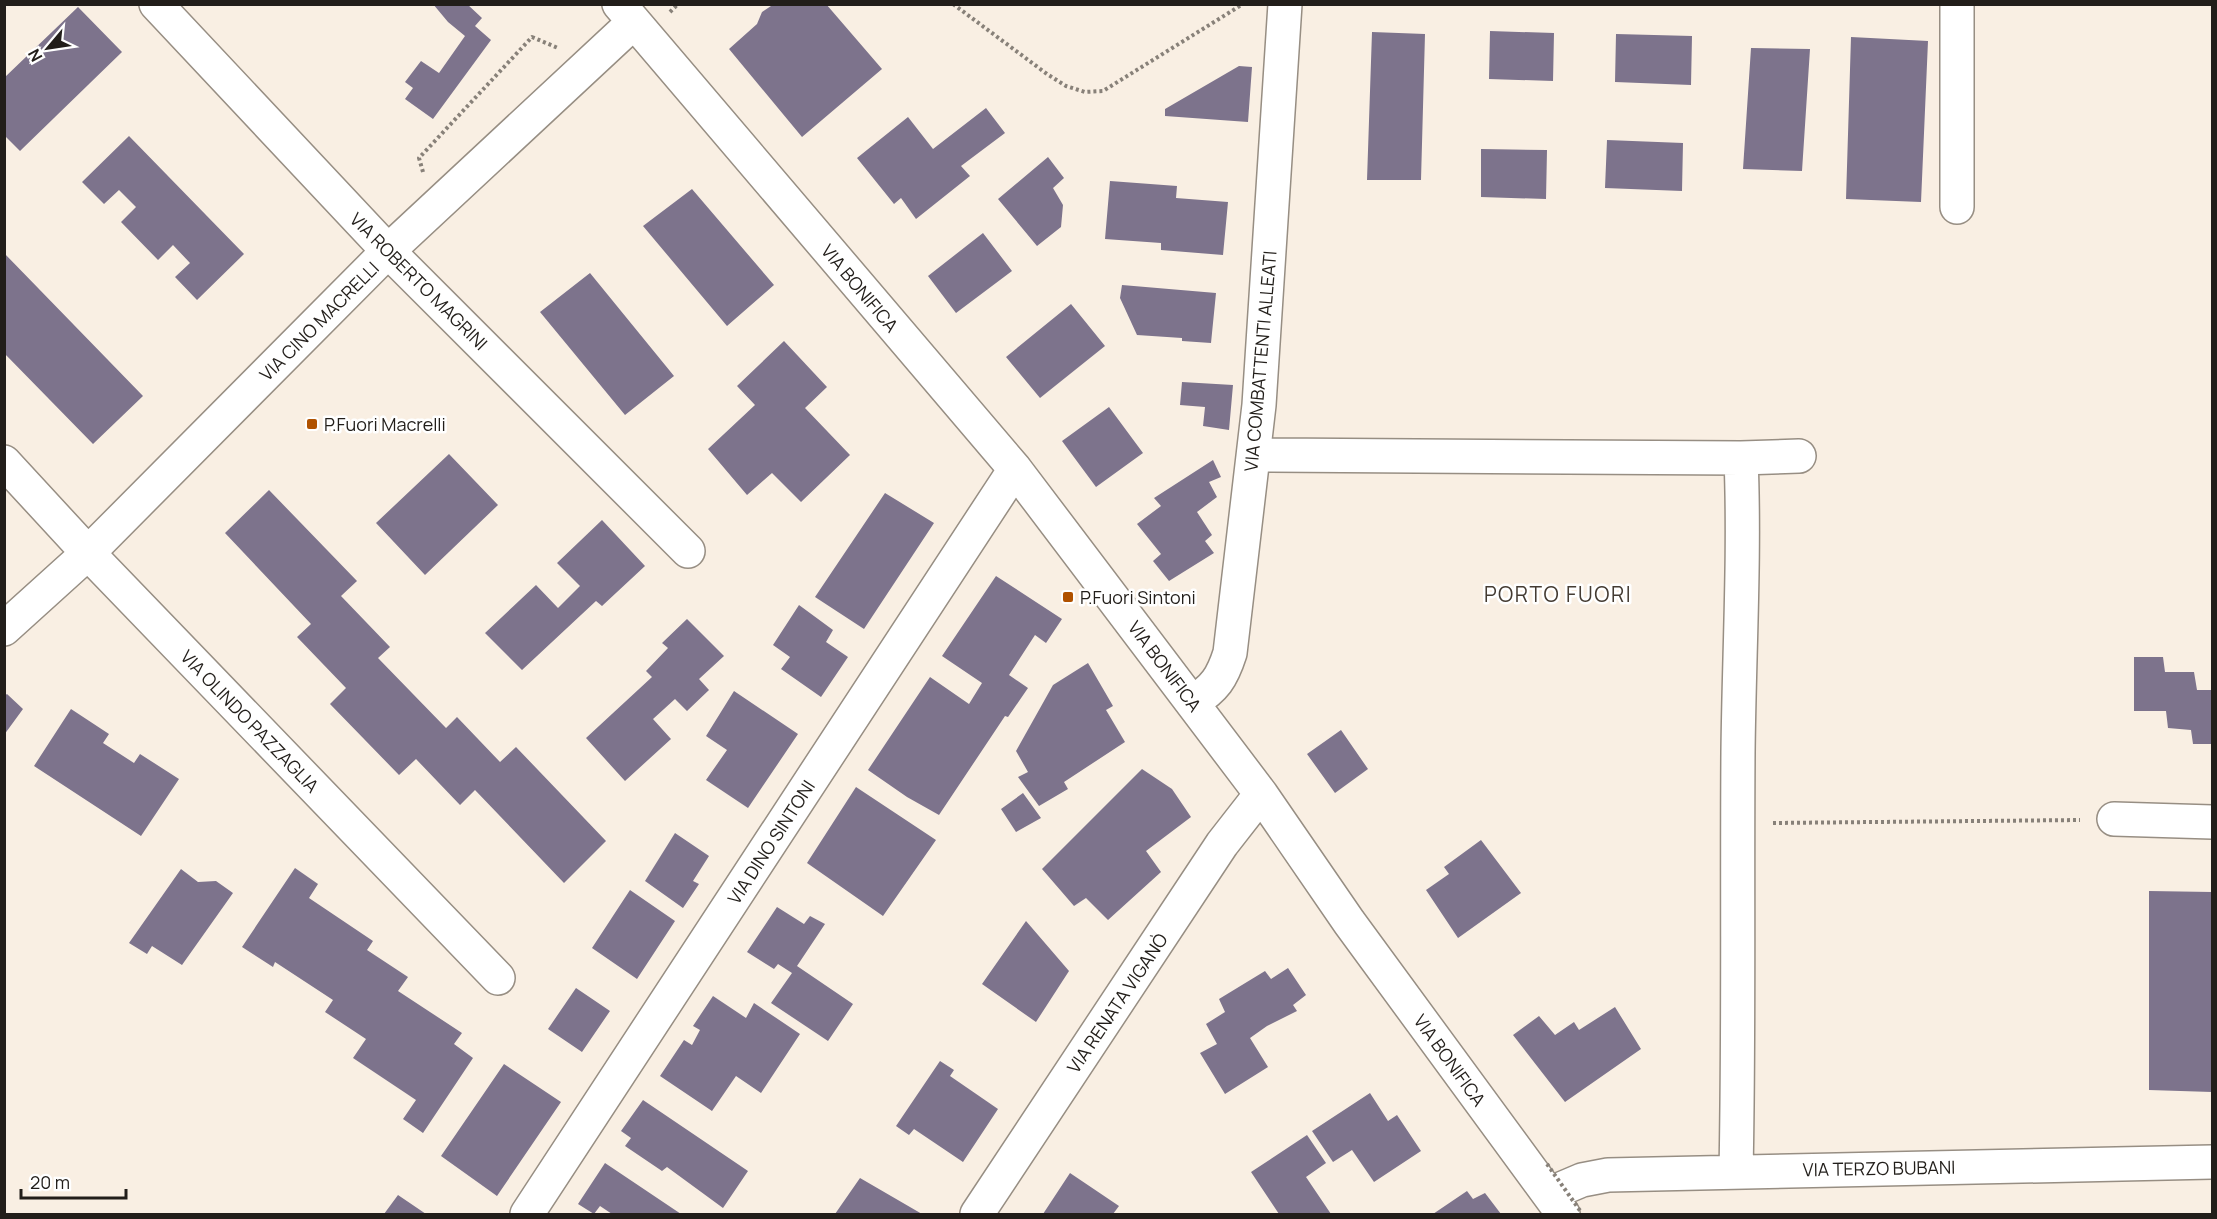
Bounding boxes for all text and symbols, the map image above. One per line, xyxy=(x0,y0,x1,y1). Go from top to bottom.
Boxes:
north arrow xyxy=(18,18,78,78)
text: N xyxy=(22,45,47,66)
street label: VIA ROBERTO MAGRINI xyxy=(345,207,493,355)
street label: VIA BONIFICA xyxy=(816,239,904,337)
street label: VIA COMBATTENTI ALLEATI xyxy=(1238,250,1282,472)
street label: VIA CINO MACRELLI xyxy=(254,256,384,386)
place label: P.Fuori Macrelli xyxy=(324,412,446,436)
marker: P.Fuori Macrelli xyxy=(305,417,319,431)
district label: PORTO FUORI xyxy=(1484,580,1632,608)
place label: P.Fuori Sintoni xyxy=(1080,585,1196,609)
marker: P.Fuori Sintoni xyxy=(1061,590,1075,604)
street label: VIA BONIFICA xyxy=(1123,616,1207,717)
street label: VIA OLINDO PAZZAGLIA xyxy=(176,644,325,798)
street label: VIA DINO SINTONI xyxy=(722,775,820,909)
street label: VIA RENATA VIGANÒ xyxy=(1061,928,1173,1078)
street label: VIA BONIFICA xyxy=(1409,1009,1492,1111)
street label: VIA TERZO BUBANI xyxy=(1802,1155,1956,1181)
scale bar xyxy=(21,1162,126,1200)
text: 20 m xyxy=(30,1170,70,1194)

